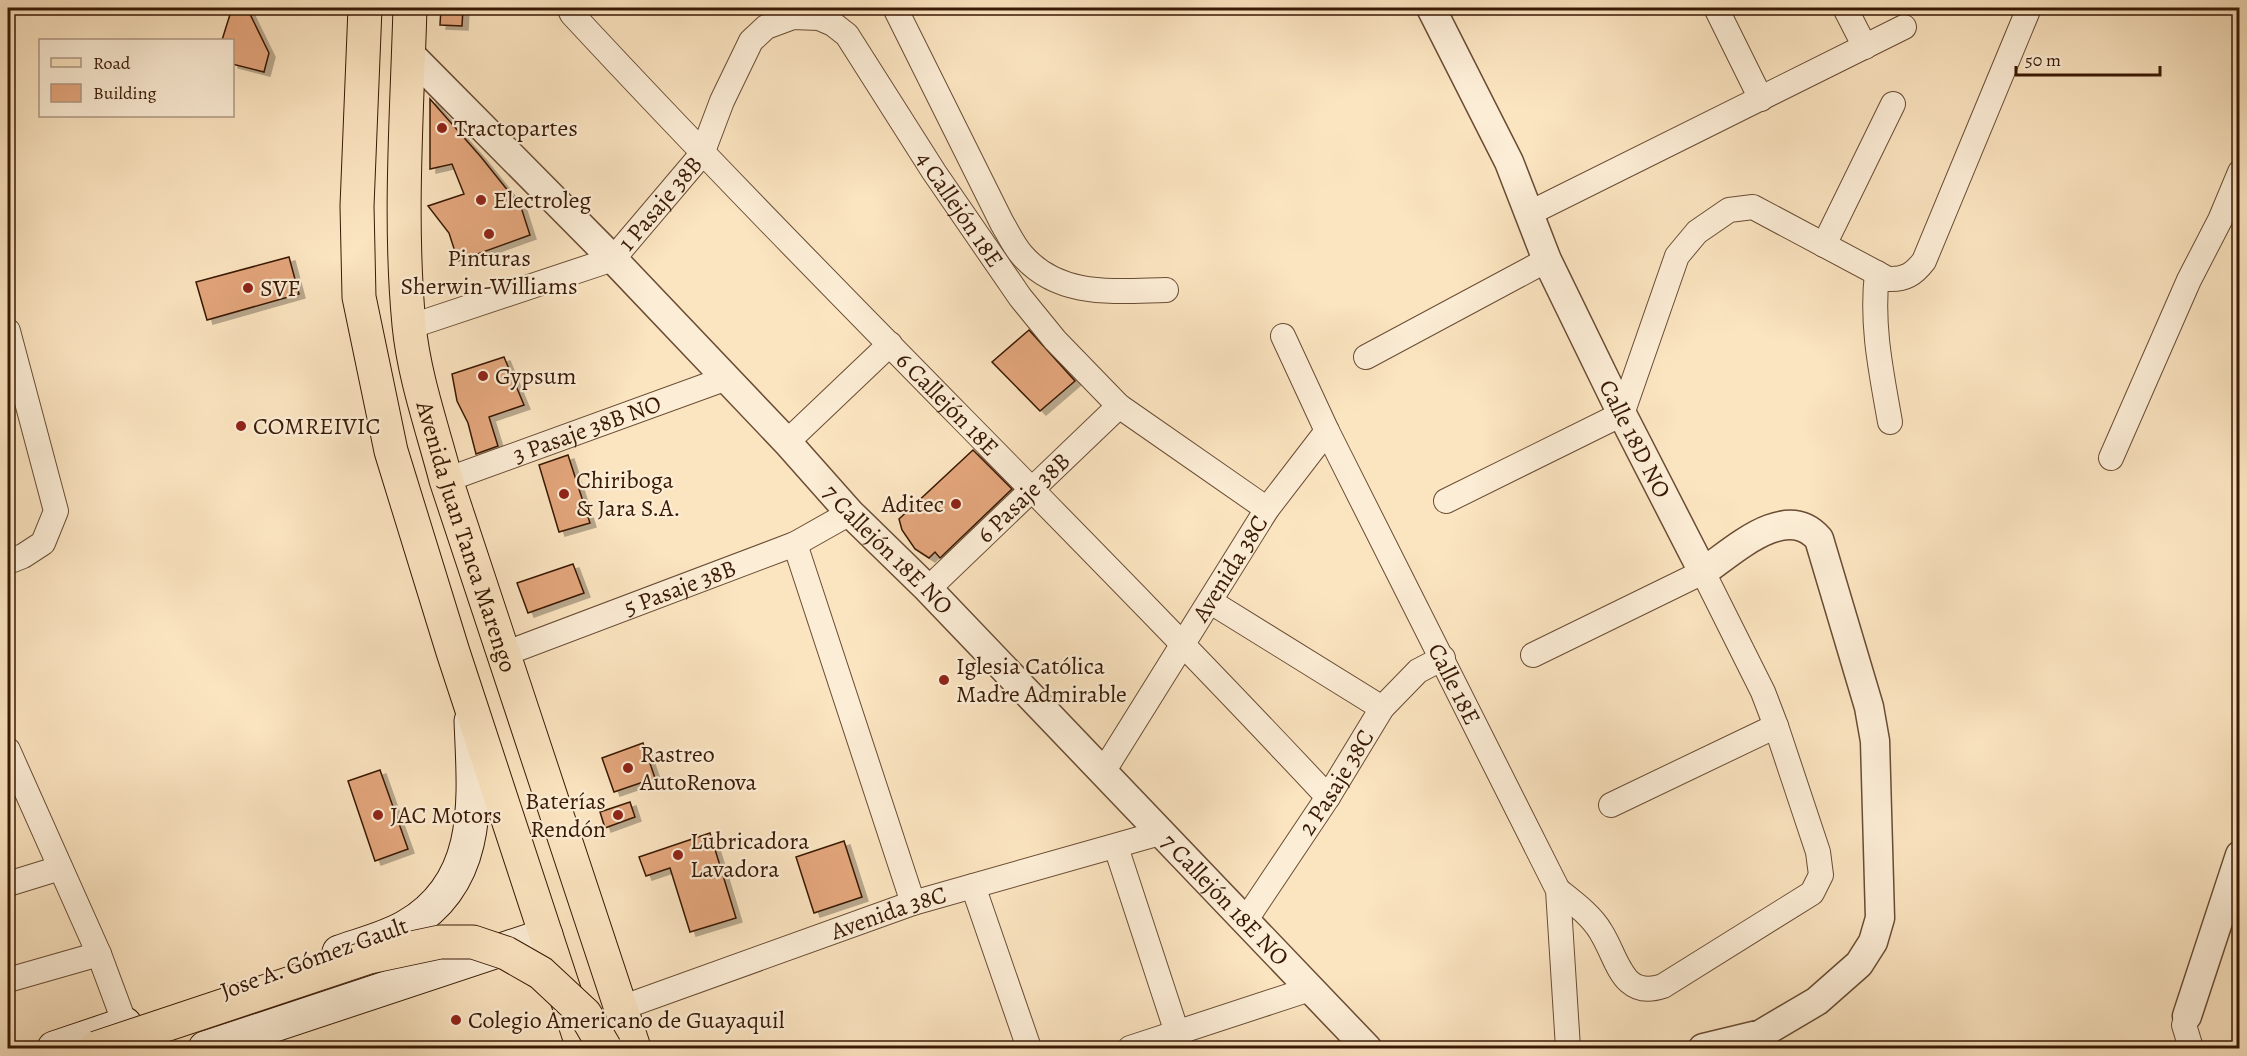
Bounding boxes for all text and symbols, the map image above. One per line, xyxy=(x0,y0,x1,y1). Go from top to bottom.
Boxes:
legend xyxy=(39,39,234,117)
scale bar xyxy=(2016,39,2160,77)
text: 50 m xyxy=(2025,48,2061,72)
text: Road xyxy=(93,51,131,75)
text: Building xyxy=(93,81,157,105)
place label: Tractopartes xyxy=(454,112,578,144)
marker: Tractopartes xyxy=(435,121,449,135)
street label: 4 Callejón 18E xyxy=(909,145,1011,274)
street label: 1 Pasaje 38B xyxy=(611,149,710,258)
place label: Electroleg xyxy=(493,184,591,216)
marker: Electroleg xyxy=(474,193,488,207)
marker: Pinturas Sherwin-Williams xyxy=(482,227,496,241)
place label: Pinturas Sherwin-Williams xyxy=(400,242,578,302)
place label: SVF xyxy=(260,272,300,304)
marker: SVF xyxy=(241,281,255,295)
street label: 6 Callejón 18E xyxy=(889,345,1006,463)
place label: Gypsum xyxy=(495,360,577,392)
marker: Gypsum xyxy=(476,369,490,383)
street label: Calle 18D NO xyxy=(1592,374,1678,504)
street label: 3 Pasaje 38B NO xyxy=(508,387,666,470)
street label: Avenida Juan Tanca Marengo xyxy=(408,397,525,677)
place label: COMREIVIC xyxy=(253,410,381,442)
marker: COMREIVIC xyxy=(234,419,248,433)
street label: 6 Pasaje 38B xyxy=(970,445,1077,550)
place label: Chiriboga & Jara S.A. xyxy=(576,464,681,524)
street label: 7 Callejón 18E NO xyxy=(816,477,960,622)
marker: Chiriboga & Jara S.A. xyxy=(557,487,571,501)
place label: Aditec xyxy=(881,488,944,520)
marker: Aditec xyxy=(949,497,963,511)
street label: Avenida 38C xyxy=(1184,509,1275,629)
street label: 5 Pasaje 38B xyxy=(619,552,740,623)
street label: Calle 18E xyxy=(1420,638,1488,730)
place label: Iglesia Católica Madre Admirable xyxy=(956,650,1127,710)
marker: Iglesia Católica Madre Admirable xyxy=(937,673,951,687)
street label: 2 Pasaje 38C xyxy=(1291,723,1381,841)
place label: Rastreo AutoRenova xyxy=(639,738,758,798)
marker: Rastreo AutoRenova xyxy=(621,761,635,775)
place label: Baterías Rendón xyxy=(525,785,606,845)
place label: JAC Motors xyxy=(390,799,502,831)
marker: JAC Motors xyxy=(371,808,385,822)
marker: Baterías Rendón xyxy=(611,808,625,822)
place label: Lubricadora Lavadora xyxy=(690,825,810,885)
street label: 7 Callejón 18E NO xyxy=(1154,826,1296,973)
marker: Lubricadora Lavadora xyxy=(671,848,685,862)
street label: Avenida 38C xyxy=(825,878,950,948)
street label: Jose A. Gómez Gault xyxy=(216,909,412,1007)
place label: Colegio Americano de Guayaquil xyxy=(468,1004,785,1036)
marker: Colegio Americano de Guayaquil xyxy=(449,1013,463,1027)

